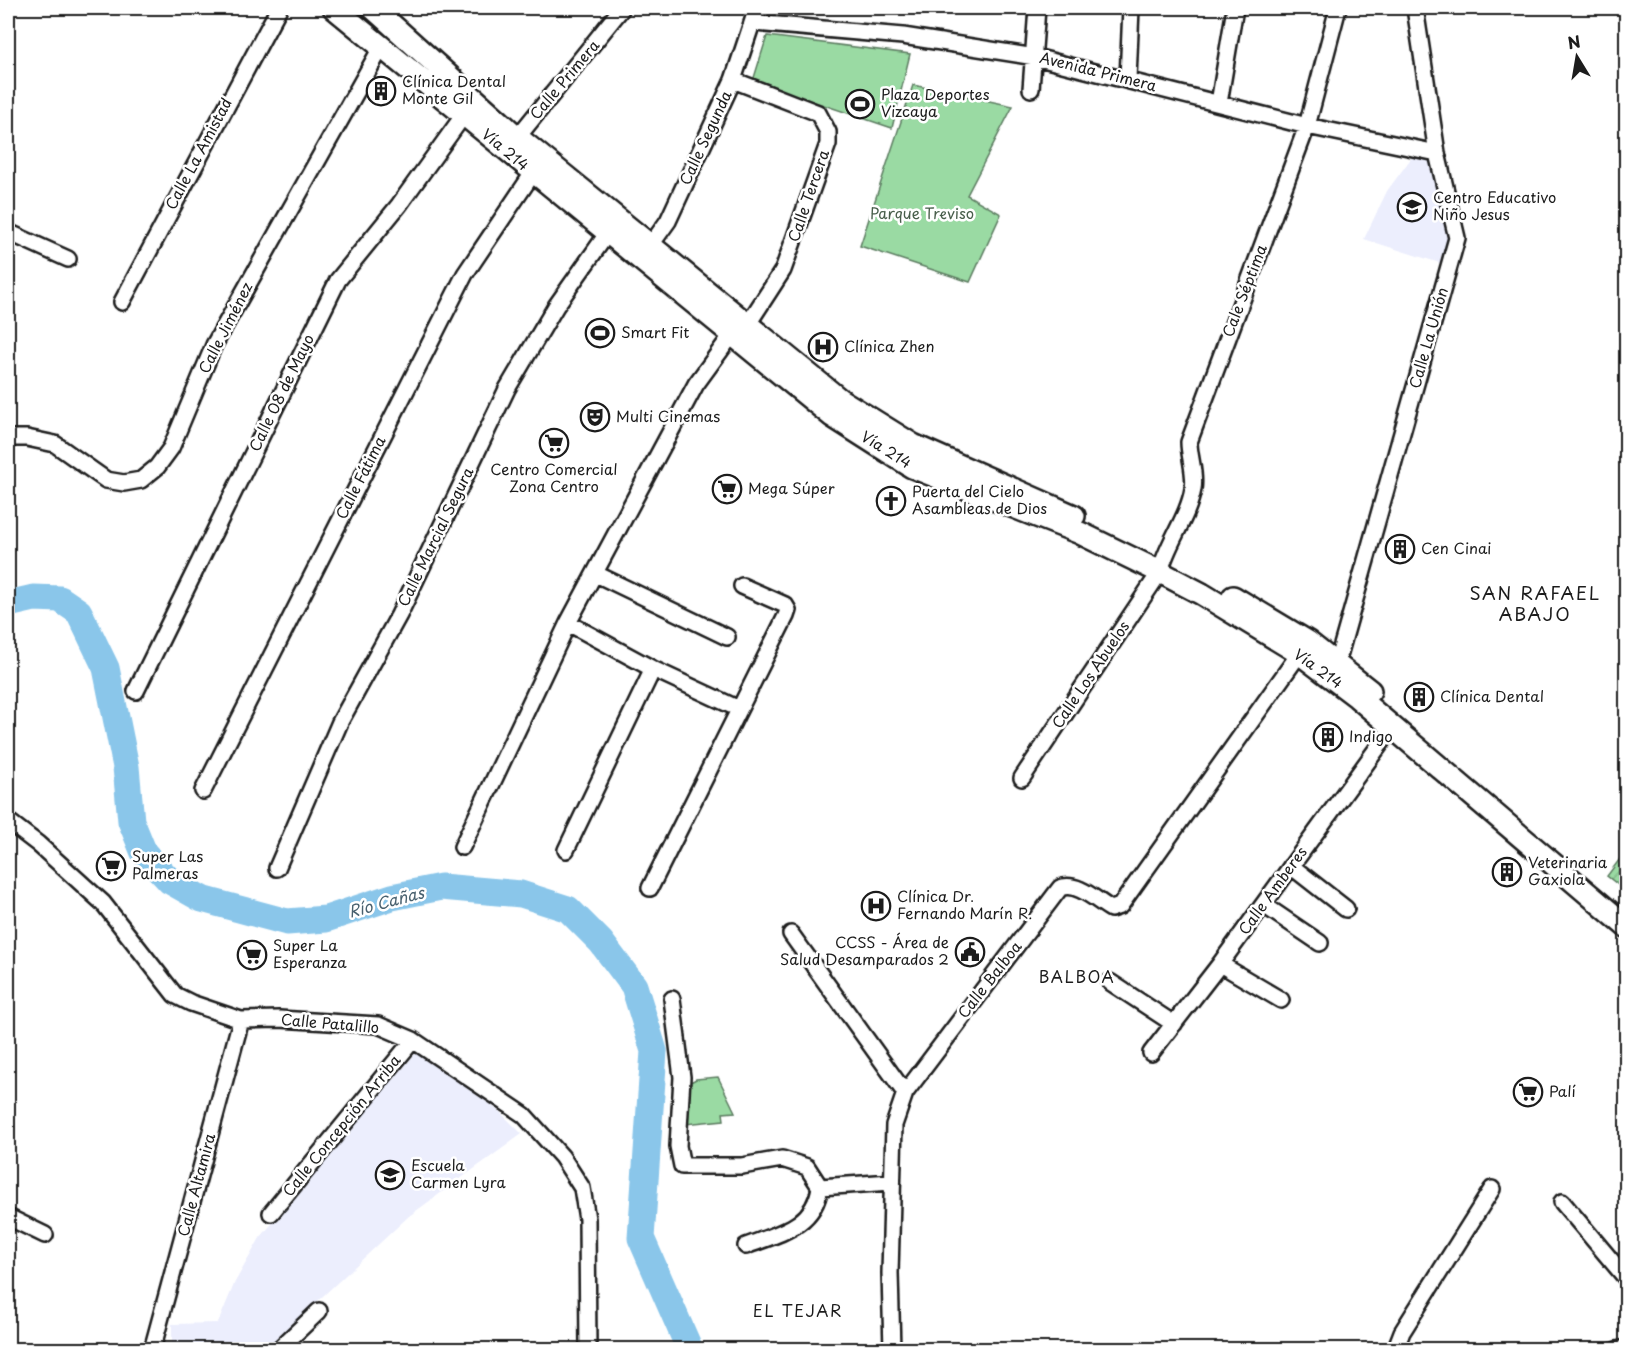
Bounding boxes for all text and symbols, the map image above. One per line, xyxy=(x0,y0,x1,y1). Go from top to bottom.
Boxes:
north arrow xyxy=(1547,27,1607,87)
text: N xyxy=(1565,28,1582,54)
street label: Calle Primera xyxy=(523,33,605,124)
street label: Avenida Primera xyxy=(1038,45,1159,96)
place label: Clínica Dental Monte Gil xyxy=(402,69,506,109)
building icon: Clínica Dental Monte Gil xyxy=(365,75,397,107)
place label: Plaza Deportes Vizcaya xyxy=(881,82,990,122)
street label: Calle Segunda xyxy=(673,86,737,188)
sports icon: Plaza Deportes Vizcaya xyxy=(844,88,876,120)
street label: Calle La Amistad xyxy=(159,93,237,213)
street label: Vía 214 xyxy=(477,122,535,176)
street label: Calle Tercera xyxy=(781,146,834,245)
place label: Centro Educativo Niño Jesus xyxy=(1433,185,1556,225)
school or university icon: Centro Educativo Niño Jesus xyxy=(1396,191,1428,223)
park label: Parque Treviso xyxy=(870,201,974,224)
street label: Cale Séptima xyxy=(1215,240,1272,340)
street label: Calle Jiménez xyxy=(192,278,258,377)
street label: Calle La Unión xyxy=(1402,284,1453,391)
sports icon: Smart Fit xyxy=(584,317,616,349)
place label: Smart Fit xyxy=(621,320,689,343)
street label: Calle 08 de Mayo xyxy=(242,330,319,455)
hospital icon: Clínica Zhen xyxy=(807,331,839,363)
place label: Clínica Zhen xyxy=(844,334,935,357)
theatre icon: Multi Cinemas xyxy=(579,401,611,433)
place label: Multi Cinemas xyxy=(616,404,720,427)
street label: Vía 214 xyxy=(857,424,917,473)
supermarket icon: Centro Comercial Zona Centro xyxy=(538,427,570,459)
street label: Calle Fátima xyxy=(329,431,391,523)
place label: Centro Comercial Zona Centro xyxy=(490,457,618,497)
street label: Calle Marcial Segura xyxy=(391,462,479,610)
supermarket icon: Mega Súper xyxy=(711,473,743,505)
place label: Mega Súper xyxy=(748,476,835,499)
place label: Puerta del Cielo Asambleas de Dios xyxy=(912,479,1047,519)
church icon: Puerta del Cielo Asambleas de Dios xyxy=(875,485,907,517)
building icon: Cen Cinai xyxy=(1384,533,1416,565)
place label: Cen Cinai xyxy=(1421,536,1491,559)
district label: SAN RAFAEL ABAJO xyxy=(1469,579,1601,627)
street label: Calle Los Abuelos xyxy=(1045,616,1134,732)
street label: Vía 214 xyxy=(1290,642,1348,694)
building icon: Clínica Dental xyxy=(1403,681,1435,713)
place label: Clínica Dental xyxy=(1440,684,1544,707)
building icon: Indigo xyxy=(1312,721,1344,753)
place label: Indigo xyxy=(1349,724,1393,747)
street label: Calle Amberes xyxy=(1232,841,1312,939)
place label: Super Las Palmeras xyxy=(132,844,203,884)
supermarket icon: Super Las Palmeras xyxy=(95,850,127,882)
place label: Veterinaria Gaxiola xyxy=(1528,850,1608,890)
building icon: Veterinaria Gaxiola xyxy=(1491,856,1523,888)
water label: Río Cañas xyxy=(345,879,428,923)
place label: Clínica Dr. Fernando Marín R. xyxy=(897,884,1032,924)
hospital icon: Clínica Dr. Fernando Marín R. xyxy=(860,890,892,922)
place label: CCSS - Área de Salud Desamparados 2 xyxy=(780,930,949,970)
place label: Super La Esperanza xyxy=(273,933,347,973)
street label: Calle Balboa xyxy=(951,935,1027,1023)
public building icon: CCSS - Área de Salud Desamparados 2 xyxy=(954,936,986,968)
supermarket icon: Super La Esperanza xyxy=(236,939,268,971)
district label: BALBOA xyxy=(1039,964,1115,988)
street label: Calle Patalillo xyxy=(280,1007,380,1038)
street label: Calle Concepción Arriba xyxy=(276,1049,406,1201)
supermarket icon: Palí xyxy=(1512,1076,1544,1108)
place label: Palí xyxy=(1549,1079,1577,1102)
street label: Calle Altamira xyxy=(171,1130,221,1239)
place label: Escuela Carmen Lyra xyxy=(411,1153,506,1193)
school or university icon: Escuela Carmen Lyra xyxy=(374,1159,406,1191)
district label: EL TEJAR xyxy=(753,1298,843,1322)

